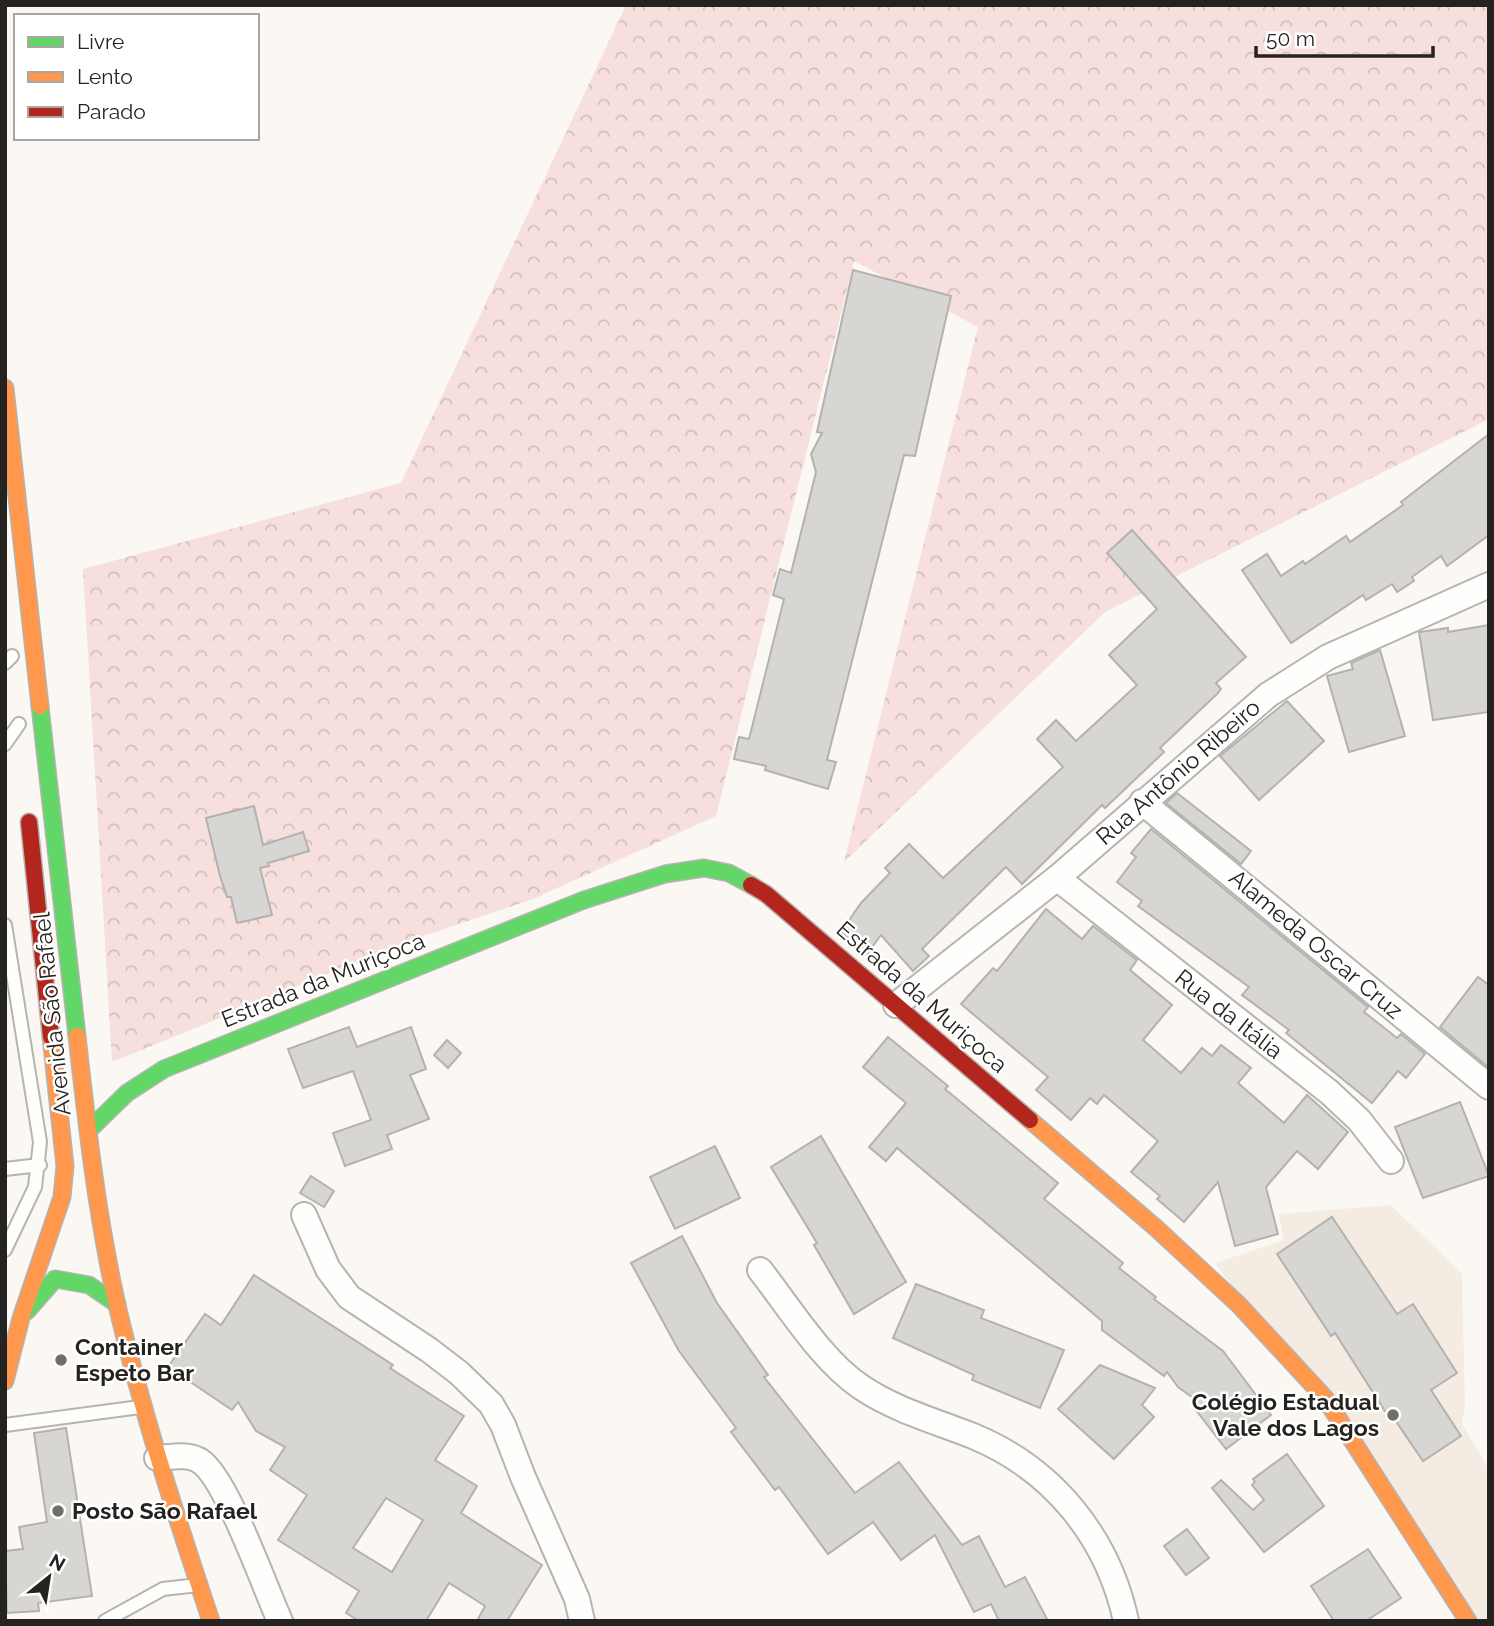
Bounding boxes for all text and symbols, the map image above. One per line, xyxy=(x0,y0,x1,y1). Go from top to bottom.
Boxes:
legend xyxy=(14,14,259,140)
scale bar xyxy=(1256,14,1433,58)
text: 50 m xyxy=(1266,26,1315,51)
text: Livre xyxy=(77,29,124,54)
text: Lento xyxy=(77,64,133,89)
text: Parado xyxy=(77,99,146,124)
street label: Rua Antônio Ribeiro xyxy=(1090,693,1265,850)
street label: Alameda Oscar Cruz xyxy=(1224,863,1408,1024)
street label: Avenida São Rafael xyxy=(27,910,76,1117)
street label: Estrada da Muriçoca xyxy=(832,915,1013,1078)
street label: Estrada da Muriçoca xyxy=(217,926,428,1033)
street label: Rua da Itália xyxy=(1170,963,1289,1064)
place label: Container Espeto Bar xyxy=(75,1333,194,1386)
marker: Container Espeto Bar xyxy=(53,1352,69,1368)
place label: Colégio Estadual Vale dos Lagos xyxy=(1192,1388,1380,1441)
marker: Colégio Estadual Vale dos Lagos xyxy=(1385,1407,1401,1423)
place label: Posto São Rafael xyxy=(72,1497,258,1524)
marker: Posto São Rafael xyxy=(50,1503,66,1519)
north arrow xyxy=(14,1542,84,1612)
text: N xyxy=(46,1549,69,1575)

